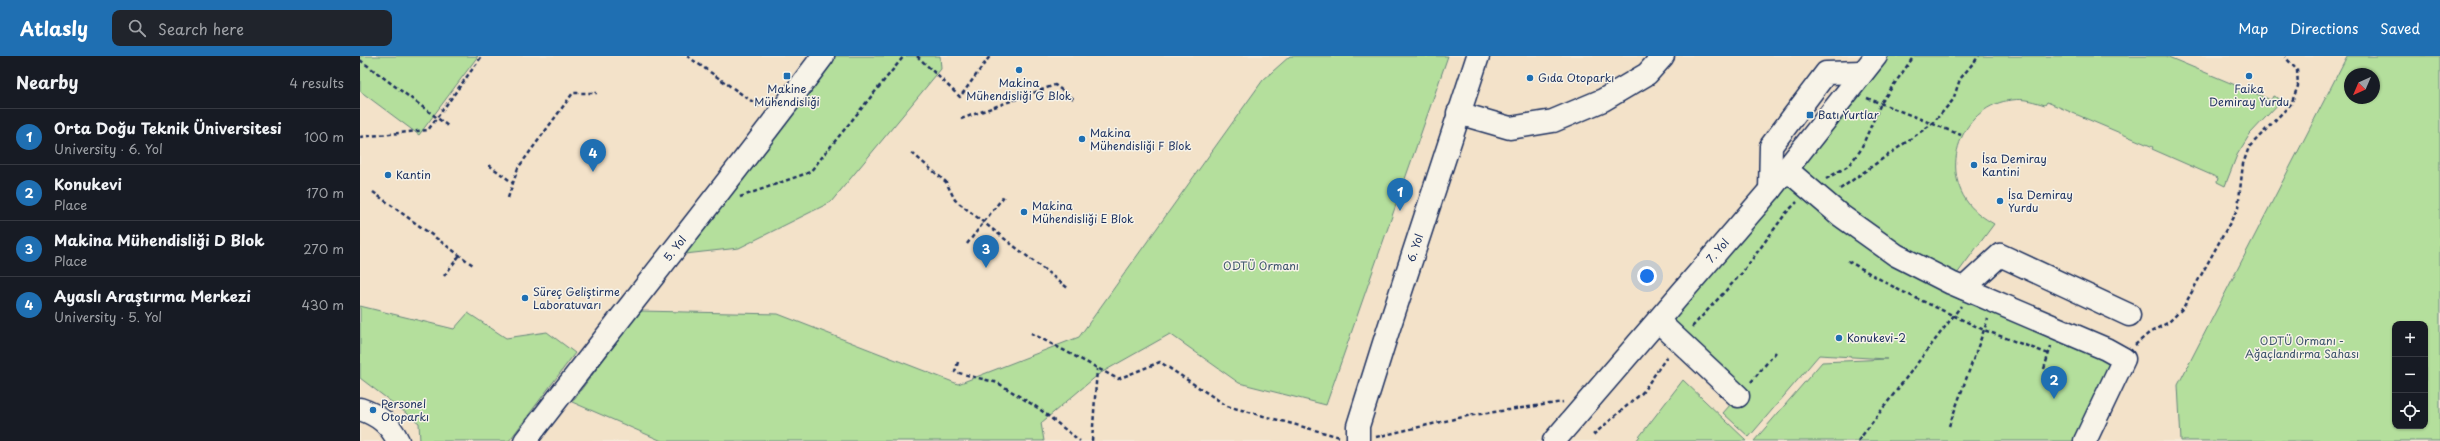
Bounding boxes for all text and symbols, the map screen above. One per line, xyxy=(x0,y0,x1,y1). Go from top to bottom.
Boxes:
search box xyxy=(112,10,392,46)
text: Atlasly xyxy=(20,14,88,42)
icon: search xyxy=(126,17,148,39)
text: Search here xyxy=(158,17,244,40)
text: Map xyxy=(2238,18,2268,39)
text: Directions xyxy=(2290,18,2358,39)
text: Saved xyxy=(2380,18,2420,39)
marker: Makina Mühendisliği G Blok xyxy=(1014,65,1024,75)
north arrow xyxy=(2344,68,2380,104)
text: Nearby xyxy=(16,69,78,95)
place label: Gıda Otoparkı xyxy=(1538,69,1614,86)
marker: Makine Mühendisliği xyxy=(782,71,792,81)
marker: Faika Demiray Yurdu xyxy=(2244,71,2254,81)
text: 4 results xyxy=(290,73,344,92)
marker: Gıda Otoparkı xyxy=(1525,73,1535,83)
place label: Makina Mühendisliği G Blok xyxy=(966,74,1072,104)
place label: Makine Mühendisliği xyxy=(754,80,820,110)
place label: Faika Demiray Yurdu xyxy=(2209,80,2289,110)
place label: Batı Yurtlar xyxy=(1818,106,1879,123)
marker: Batı Yurtlar xyxy=(1805,110,1815,120)
text: Orta Doğu Teknik Üniversitesi xyxy=(54,116,282,139)
place label: Makina Mühendisliği F Blok xyxy=(1090,124,1191,154)
text: 1 xyxy=(26,127,32,146)
text: 100 m xyxy=(304,127,344,146)
marker: Makina Mühendisliği F Blok xyxy=(1077,134,1087,144)
text: University · 6. Yol xyxy=(54,139,163,158)
pin: 4 xyxy=(580,139,606,172)
place label: İsa Demiray Kantini xyxy=(1982,150,2047,180)
marker: İsa Demiray Kantini xyxy=(1969,160,1979,170)
place label: Kantin xyxy=(396,166,431,183)
marker: Kantin xyxy=(383,170,393,180)
text: Konukevi xyxy=(54,172,122,195)
pin: 1 xyxy=(1387,178,1413,211)
text: 2 xyxy=(24,183,34,202)
text: 170 m xyxy=(306,183,344,202)
place label: İsa Demiray Yurdu xyxy=(2008,186,2073,216)
text: Place xyxy=(54,195,87,214)
marker: İsa Demiray Yurdu xyxy=(1995,196,2005,206)
place label: Makina Mühendisliği E Blok xyxy=(1032,197,1134,227)
marker: Makina Mühendisliği E Blok xyxy=(1019,207,1029,217)
text: Makina Mühendisliği D Blok xyxy=(54,228,264,251)
street label: 6. Yol xyxy=(1402,231,1427,264)
street label: 5. Yol xyxy=(659,232,690,265)
street label: 7. Yol xyxy=(1702,234,1733,266)
pin: 3 xyxy=(973,235,999,268)
text: 3 xyxy=(25,239,33,258)
text: 270 m xyxy=(303,239,344,258)
text: Place xyxy=(54,251,87,270)
park label: ODTÜ Ormanı xyxy=(1223,257,1299,274)
your location xyxy=(1637,266,1657,286)
place label: Süreç Geliştirme Laboratuvarı xyxy=(533,283,620,313)
text: Ayaslı Araştırma Merkezi xyxy=(54,284,251,307)
marker: Süreç Geliştirme Laboratuvarı xyxy=(520,293,530,303)
text: 4 xyxy=(25,295,33,314)
text: 430 m xyxy=(302,295,344,314)
text: University · 5. Yol xyxy=(54,307,162,326)
map controls xyxy=(2392,321,2428,429)
button: + xyxy=(2392,321,2428,357)
place label: Konukevi-2 xyxy=(1847,329,1906,346)
park label: ODTÜ Ormanı - Ağaçlandırma Sahası xyxy=(2245,332,2359,362)
marker: Konukevi-2 xyxy=(1834,333,1844,343)
button: − xyxy=(2392,357,2428,393)
pin: 2 xyxy=(2041,366,2067,399)
button: locate xyxy=(2392,393,2428,429)
place label: Personel Otoparkı xyxy=(381,395,429,425)
marker: Personel Otoparkı xyxy=(368,405,378,415)

